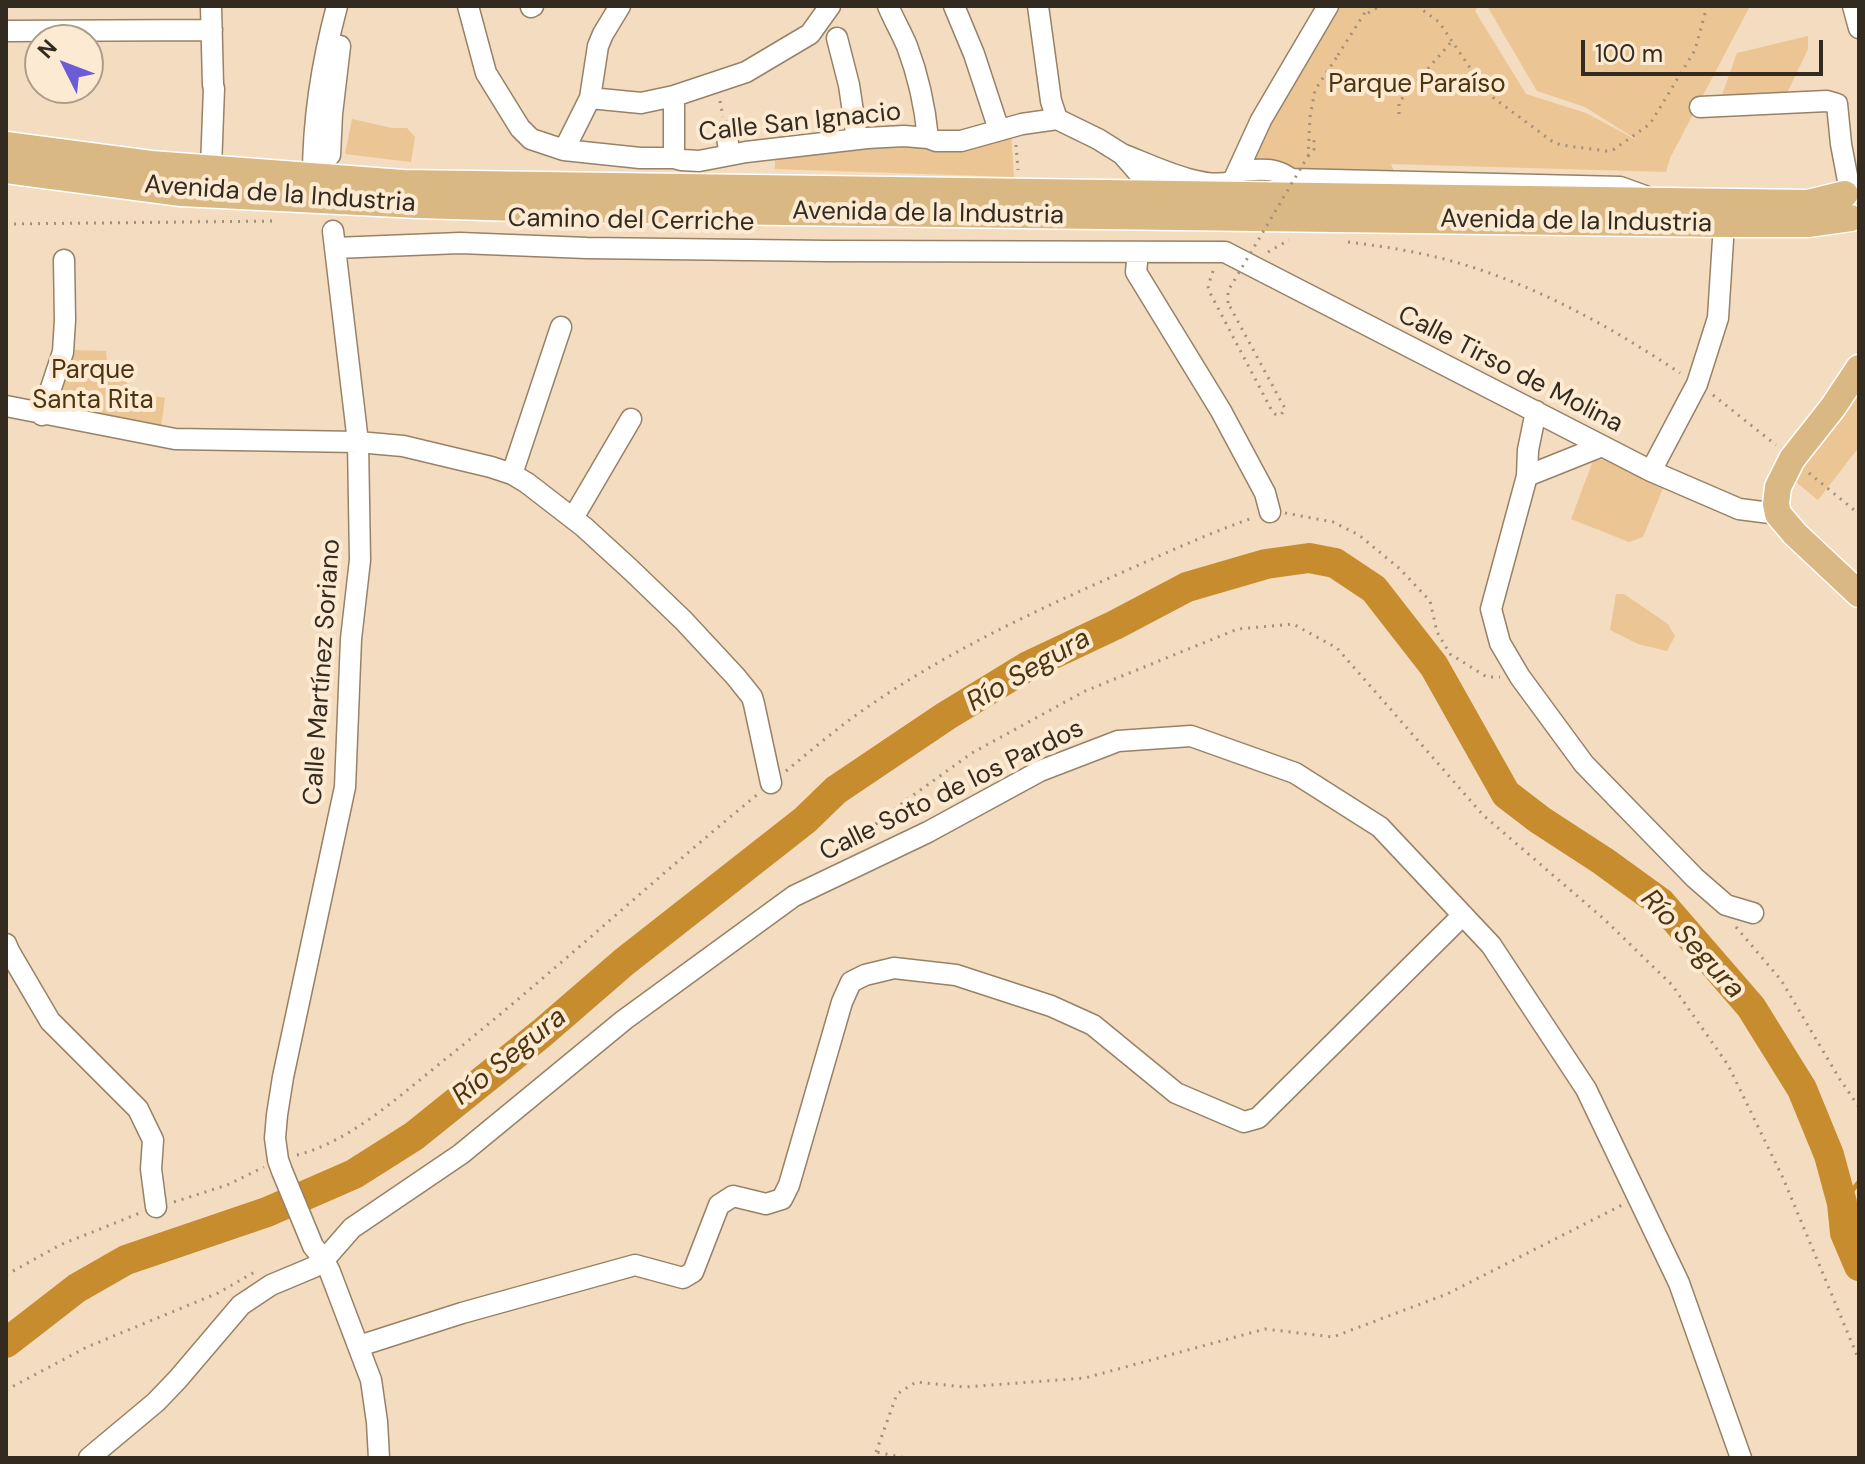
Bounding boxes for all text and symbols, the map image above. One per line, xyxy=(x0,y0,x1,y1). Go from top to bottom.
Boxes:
north arrow xyxy=(24,24,104,104)
scale bar xyxy=(1585,24,1827,74)
text: N xyxy=(31,33,63,65)
text: 100 m xyxy=(1595,38,1663,69)
park label: Parque Paraíso xyxy=(1328,69,1506,101)
street label: Calle San Ignacio xyxy=(697,97,903,149)
street label: Avenida de la Industria xyxy=(143,170,417,220)
street label: Avenida de la Industria xyxy=(792,196,1064,232)
street label: Camino del Cerriche xyxy=(507,203,755,239)
street label: Avenida de la Industria xyxy=(1440,204,1712,240)
street label: Calle Tirso de Molina xyxy=(1392,300,1628,440)
park label: Parque Santa Rita xyxy=(32,355,154,416)
street label: Calle Martínez Soriano xyxy=(298,538,348,806)
water label: Río Segura xyxy=(961,622,1097,720)
street label: Calle Soto de los Pardos xyxy=(815,713,1089,869)
water label: Río Segura xyxy=(1633,883,1751,1007)
water label: Río Segura xyxy=(446,1001,574,1113)

